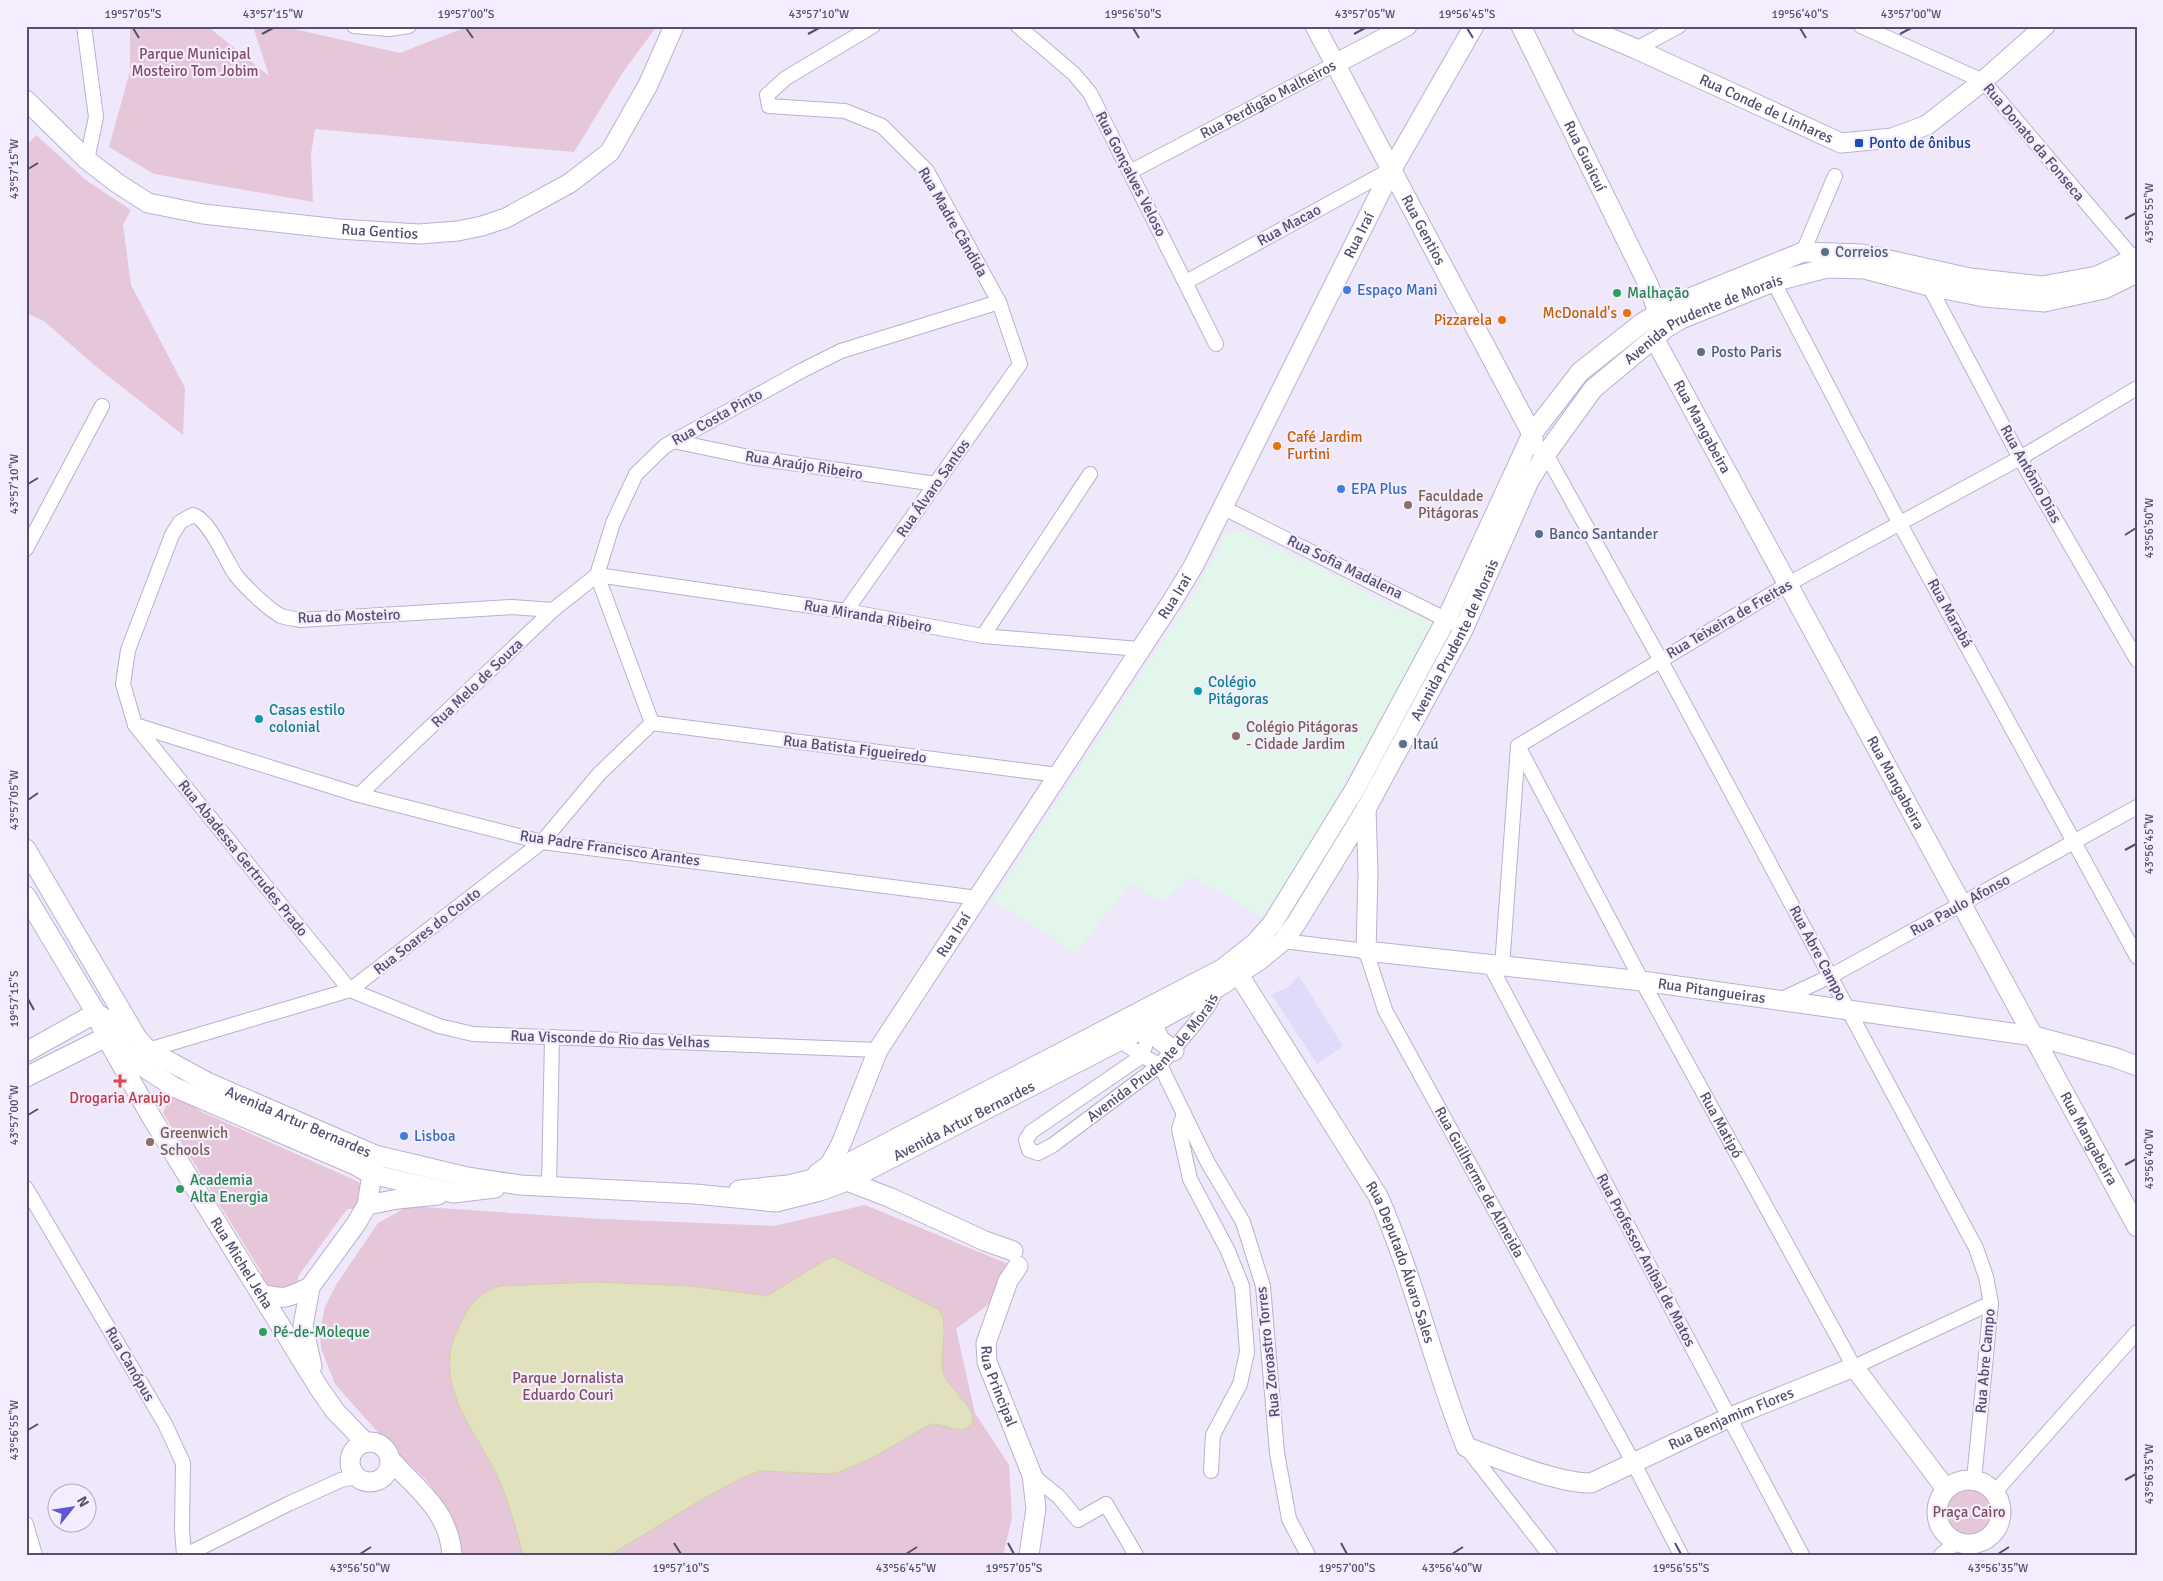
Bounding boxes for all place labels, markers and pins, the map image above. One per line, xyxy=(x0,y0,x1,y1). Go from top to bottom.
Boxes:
place label: Ponto de ônibus xyxy=(1869,134,1971,152)
marker: Ponto de ônibus xyxy=(1853,137,1865,149)
place label: Correios xyxy=(1835,243,1889,261)
marker: Correios xyxy=(1819,246,1831,258)
place label: Espaço Mani xyxy=(1357,281,1438,299)
marker: Espaço Mani xyxy=(1341,284,1353,296)
place label: Malhação xyxy=(1627,284,1689,302)
marker: Malhação xyxy=(1611,287,1623,299)
place label: McDonald's xyxy=(1543,304,1617,322)
marker: McDonald's xyxy=(1621,307,1633,319)
place label: Pizzarela xyxy=(1434,311,1492,329)
marker: Pizzarela xyxy=(1496,314,1508,326)
place label: Posto Paris xyxy=(1711,343,1782,361)
marker: Posto Paris xyxy=(1695,346,1707,358)
place label: Café Jardim Furtini xyxy=(1287,428,1363,463)
marker: Café Jardim Furtini xyxy=(1271,440,1283,452)
place label: EPA Plus xyxy=(1351,480,1408,498)
marker: EPA Plus xyxy=(1335,483,1347,495)
place label: Faculdade Pitágoras xyxy=(1418,487,1483,522)
marker: Faculdade Pitágoras xyxy=(1402,499,1414,511)
place label: Banco Santander xyxy=(1549,525,1659,543)
marker: Banco Santander xyxy=(1533,528,1545,540)
place label: Colégio Pitágoras xyxy=(1208,673,1269,708)
marker: Colégio Pitágoras xyxy=(1192,685,1204,697)
place label: Casas estilo colonial xyxy=(269,701,345,736)
marker: Casas estilo colonial xyxy=(253,713,265,725)
place label: Colégio Pitágoras - Cidade Jardim xyxy=(1246,718,1359,753)
marker: Colégio Pitágoras - Cidade Jardim xyxy=(1230,730,1242,742)
place label: Itaú xyxy=(1413,735,1438,753)
marker: Itaú xyxy=(1397,738,1409,750)
marker: Drogaria Araujo xyxy=(114,1075,126,1087)
place label: Drogaria Araujo xyxy=(69,1089,171,1107)
place label: Greenwich Schools xyxy=(160,1124,228,1159)
place label: Lisboa xyxy=(414,1127,456,1145)
marker: Lisboa xyxy=(398,1130,410,1142)
marker: Greenwich Schools xyxy=(144,1136,156,1148)
place label: Academia Alta Energia xyxy=(190,1171,268,1206)
marker: Academia Alta Energia xyxy=(174,1183,186,1195)
place label: Pé-de-Moleque xyxy=(273,1323,370,1341)
marker: Pé-de-Moleque xyxy=(257,1326,269,1338)

